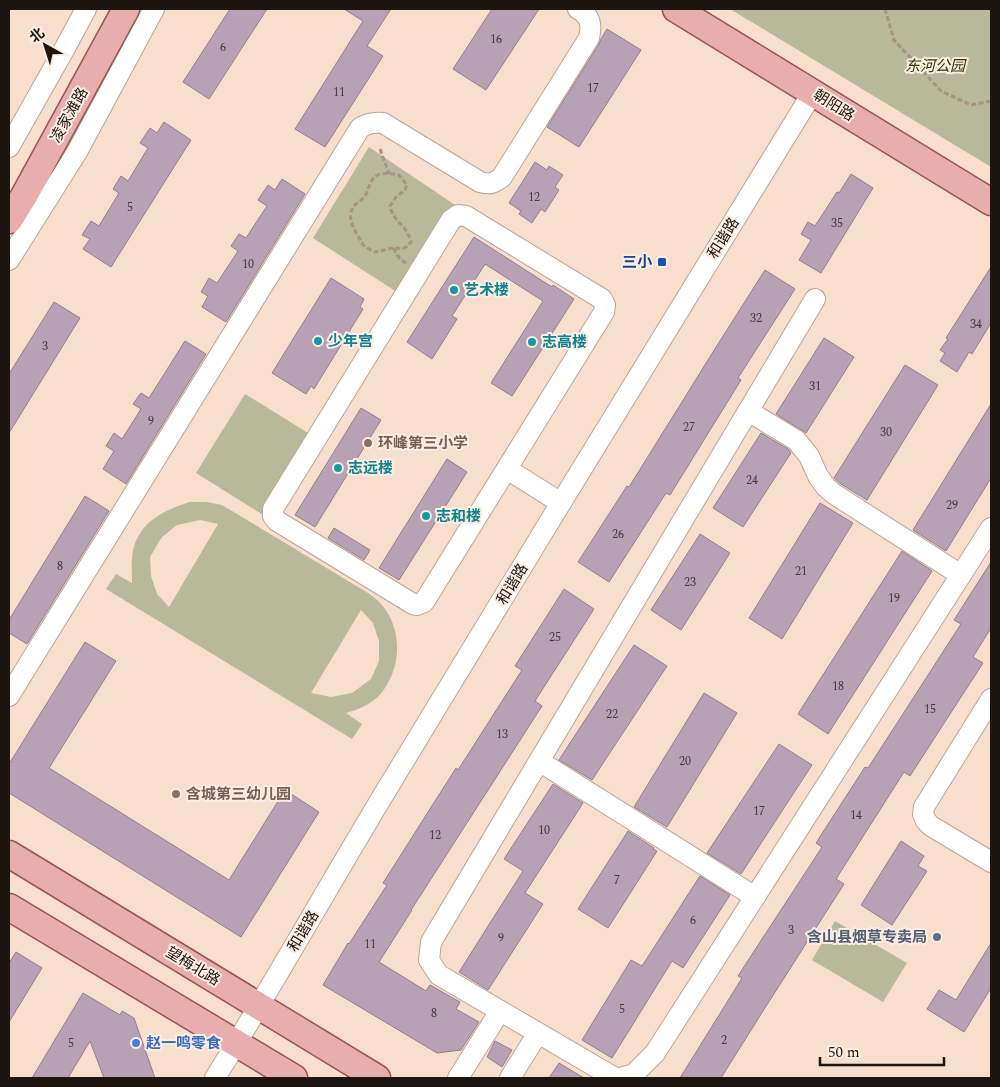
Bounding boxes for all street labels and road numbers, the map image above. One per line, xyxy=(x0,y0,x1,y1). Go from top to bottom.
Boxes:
street label: 凌家滩路 xyxy=(45,83,94,147)
street label: 朝阳路 xyxy=(809,84,859,127)
street label: 和谐路 xyxy=(702,213,745,263)
street label: 和谐路 xyxy=(491,559,534,609)
street label: 和谐路 xyxy=(282,906,325,956)
street label: 望梅北路 xyxy=(161,941,224,992)

